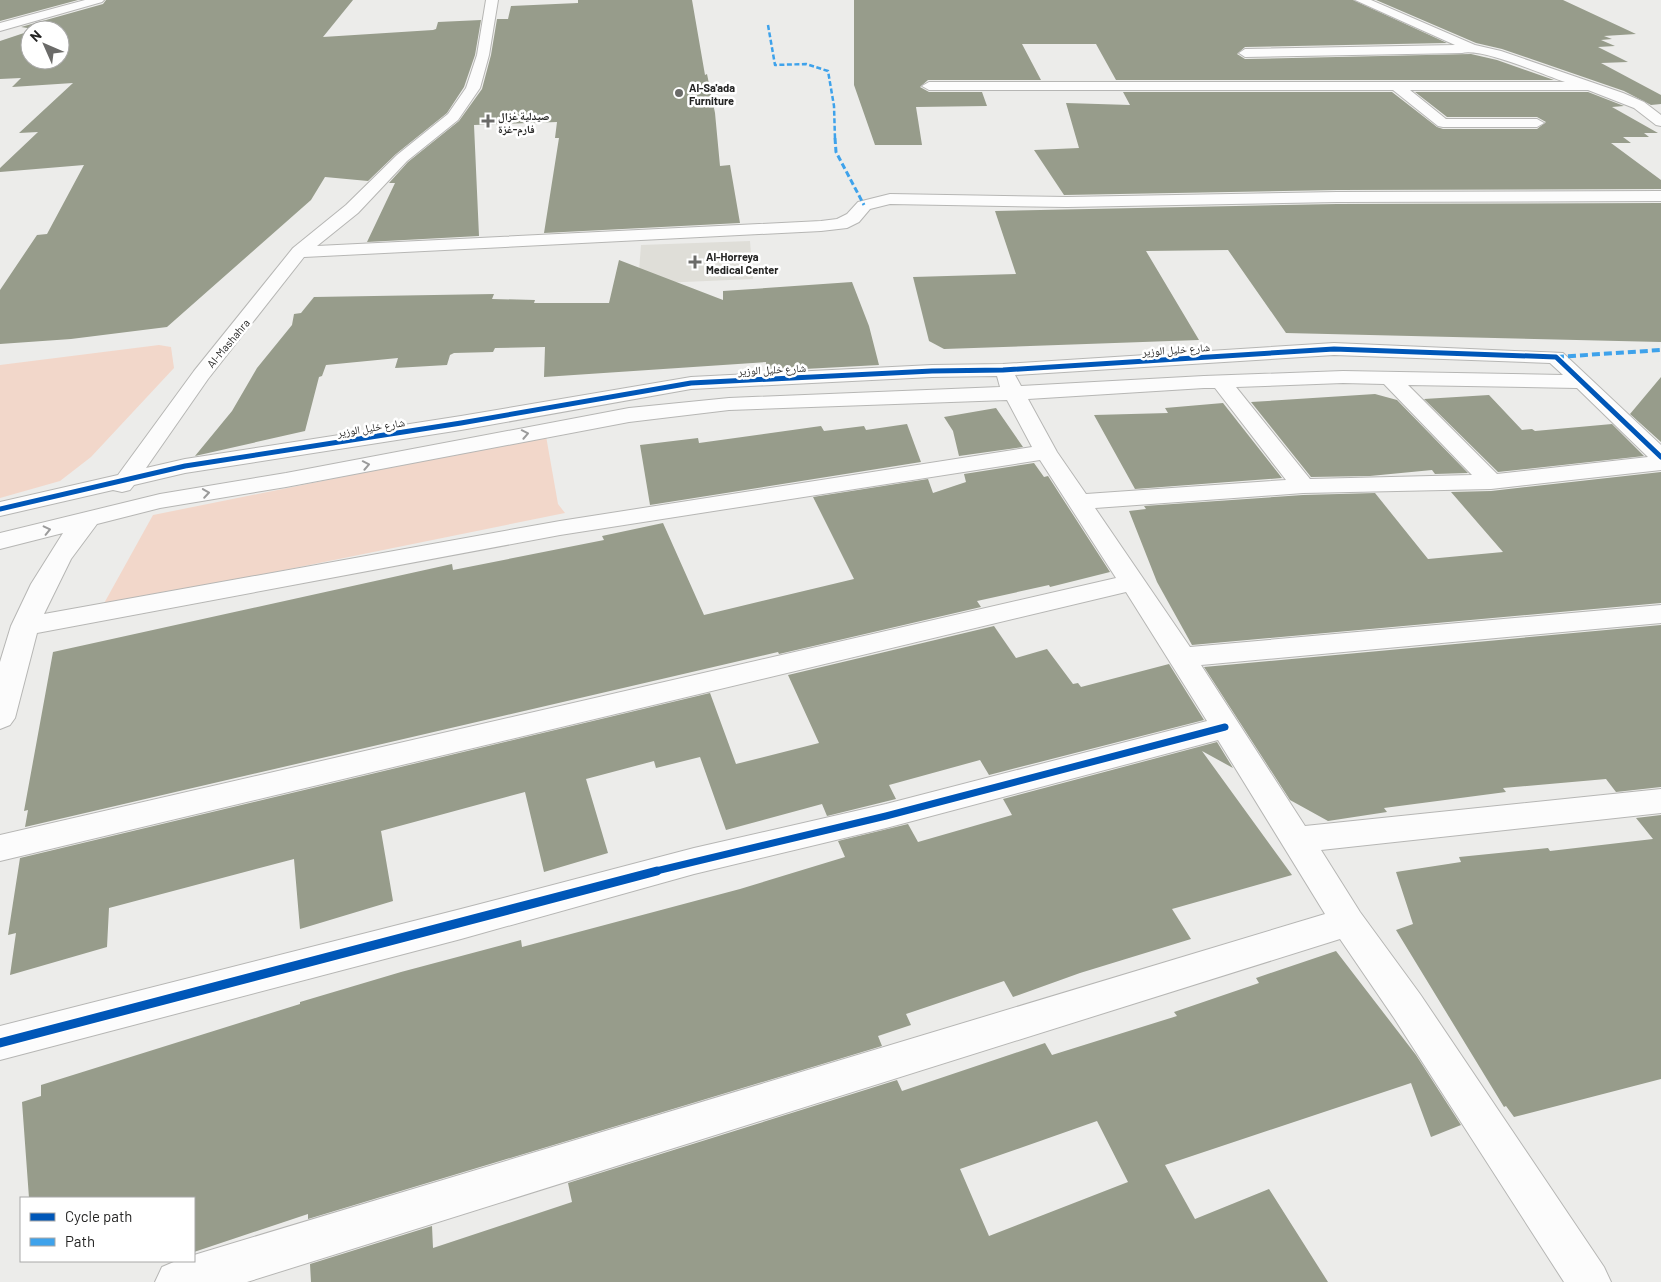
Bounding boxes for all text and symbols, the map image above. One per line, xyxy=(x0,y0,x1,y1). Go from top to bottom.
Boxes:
north arrow xyxy=(20,20,70,70)
text: N xyxy=(26,26,45,45)
place label: Al-Sa'ada Furniture xyxy=(689,81,735,107)
marker: Al-Sa'ada Furniture xyxy=(673,87,685,99)
place label: صيدلية غزال فارم-غزة xyxy=(498,109,550,137)
marker: صيدلية غزال فارم-غزة xyxy=(482,115,494,127)
place label: Al-Horreya Medical Center xyxy=(706,250,779,276)
marker: Al-Horreya Medical Center xyxy=(688,255,702,269)
street label: Al-Mashahra xyxy=(204,316,252,370)
street label: شارع خليل الوزير xyxy=(1141,340,1210,359)
street label: شارع خليل الوزير xyxy=(737,361,806,378)
street label: شارع خليل الوزير xyxy=(335,415,406,440)
one-way arrow xyxy=(521,430,530,440)
one-way arrow xyxy=(361,460,370,470)
one-way arrow xyxy=(201,489,210,499)
one-way arrow xyxy=(43,525,52,535)
legend xyxy=(20,1197,195,1262)
text: Cycle path xyxy=(65,1207,132,1225)
text: Path xyxy=(65,1232,95,1250)

